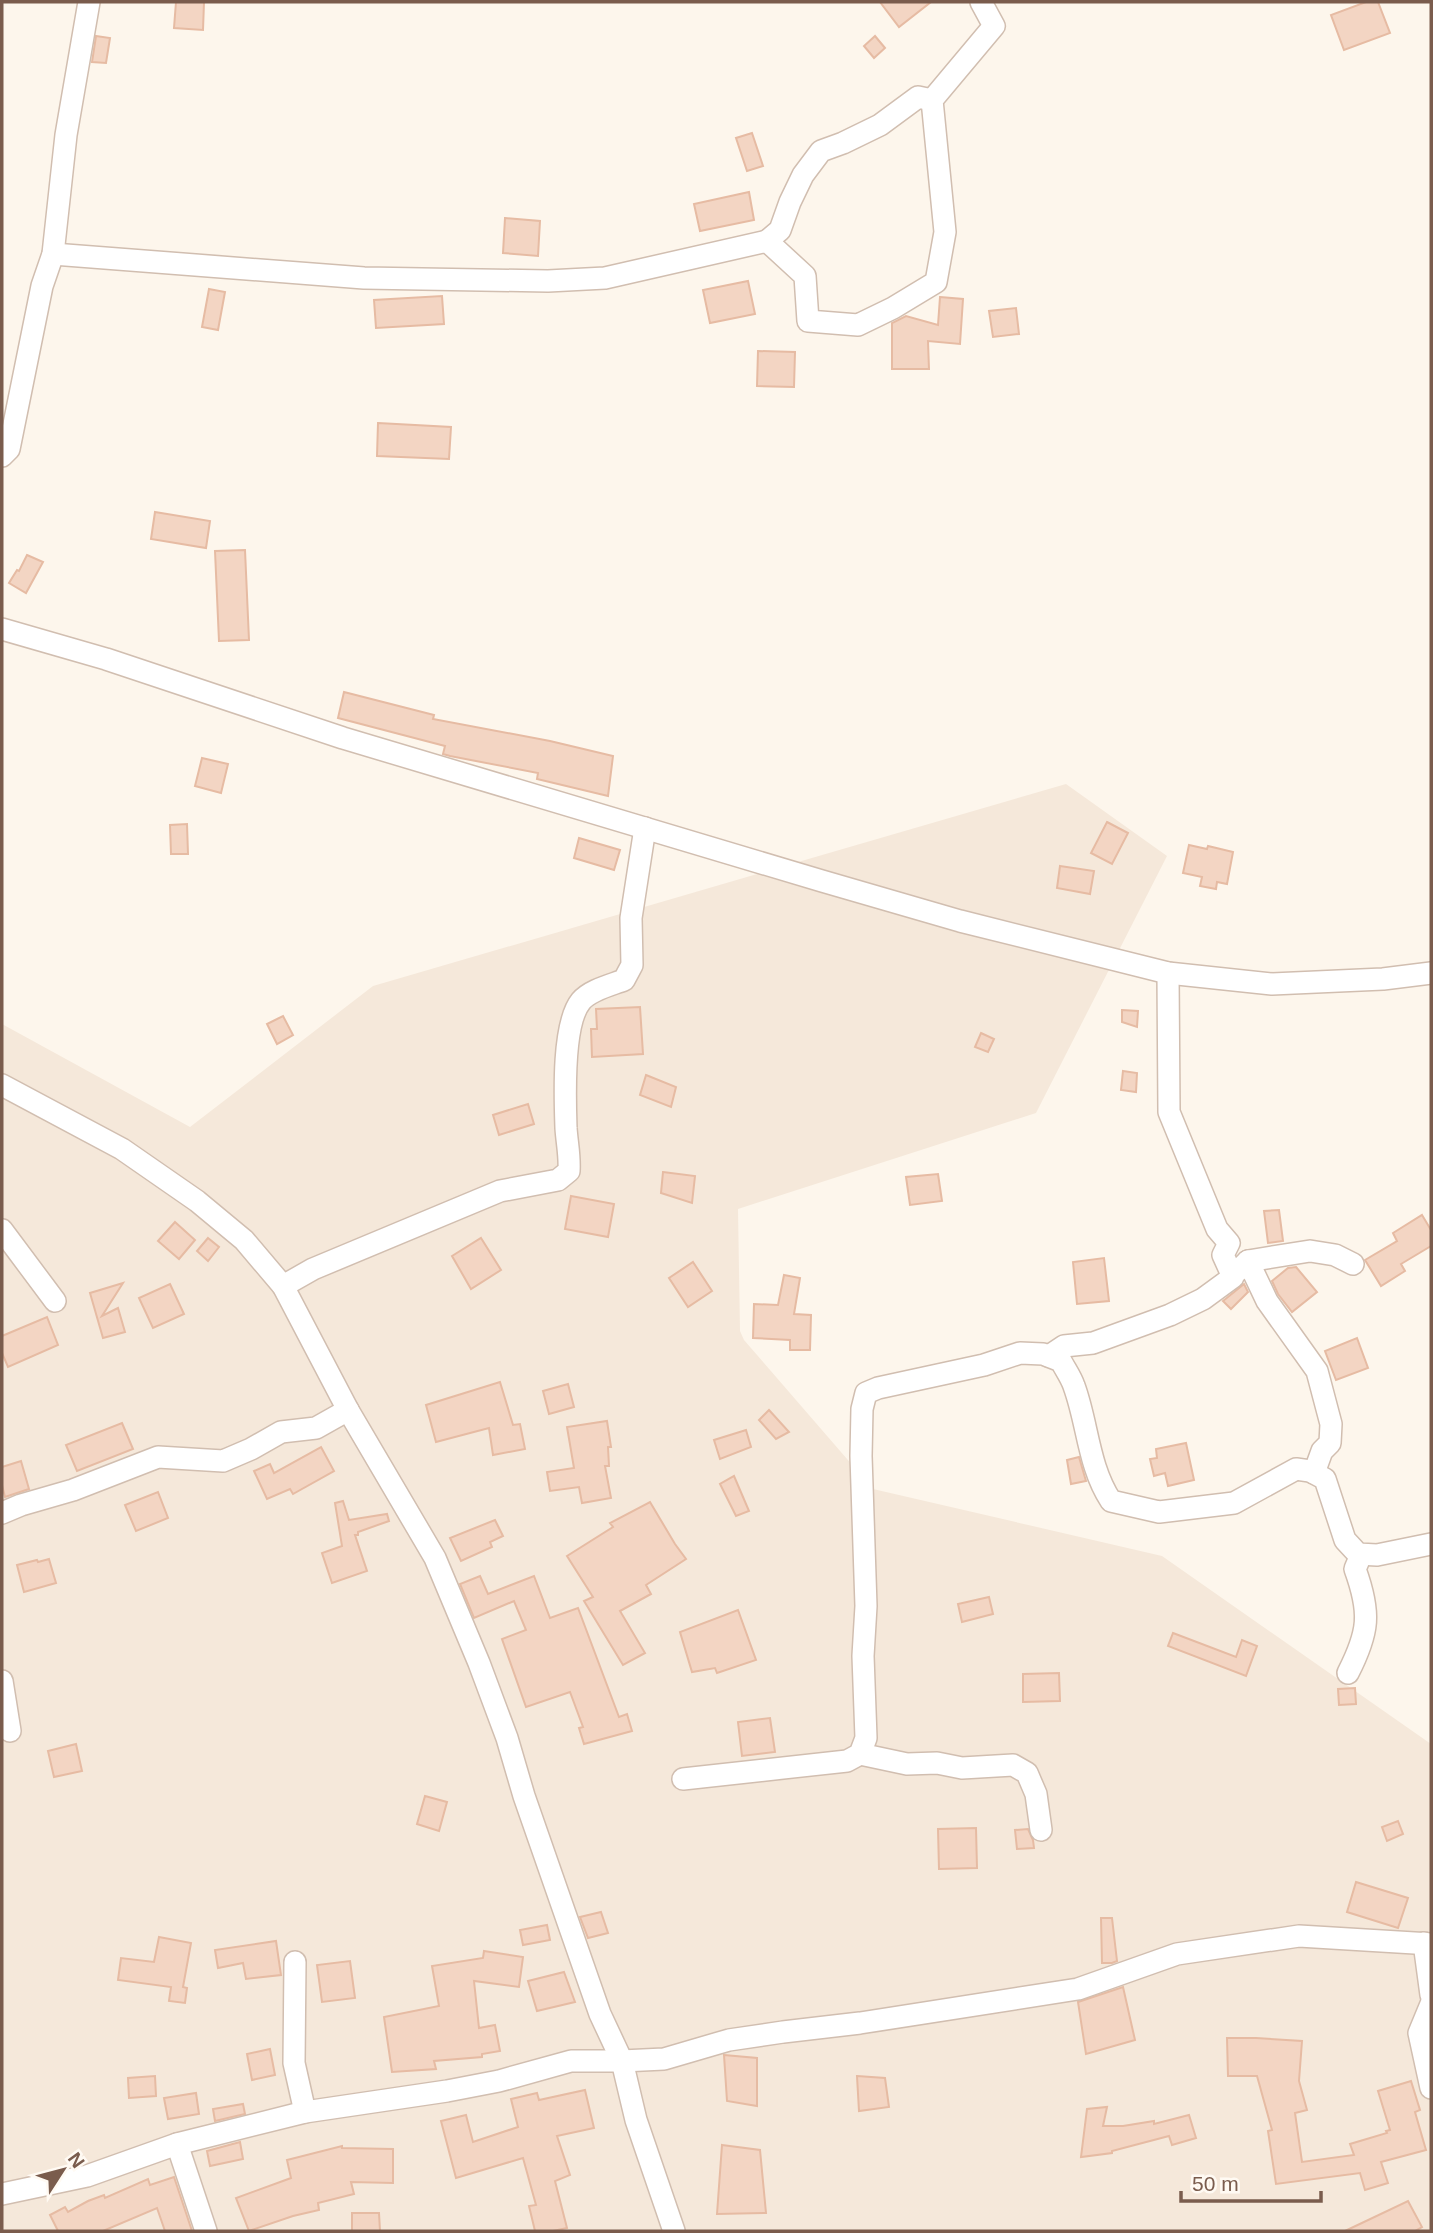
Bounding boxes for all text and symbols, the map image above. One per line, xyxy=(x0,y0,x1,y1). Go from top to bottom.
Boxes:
north arrow xyxy=(28,2135,98,2205)
text: N xyxy=(64,2149,89,2172)
scale bar xyxy=(1181,2160,1321,2204)
text: 50 m xyxy=(1192,2172,1239,2195)

